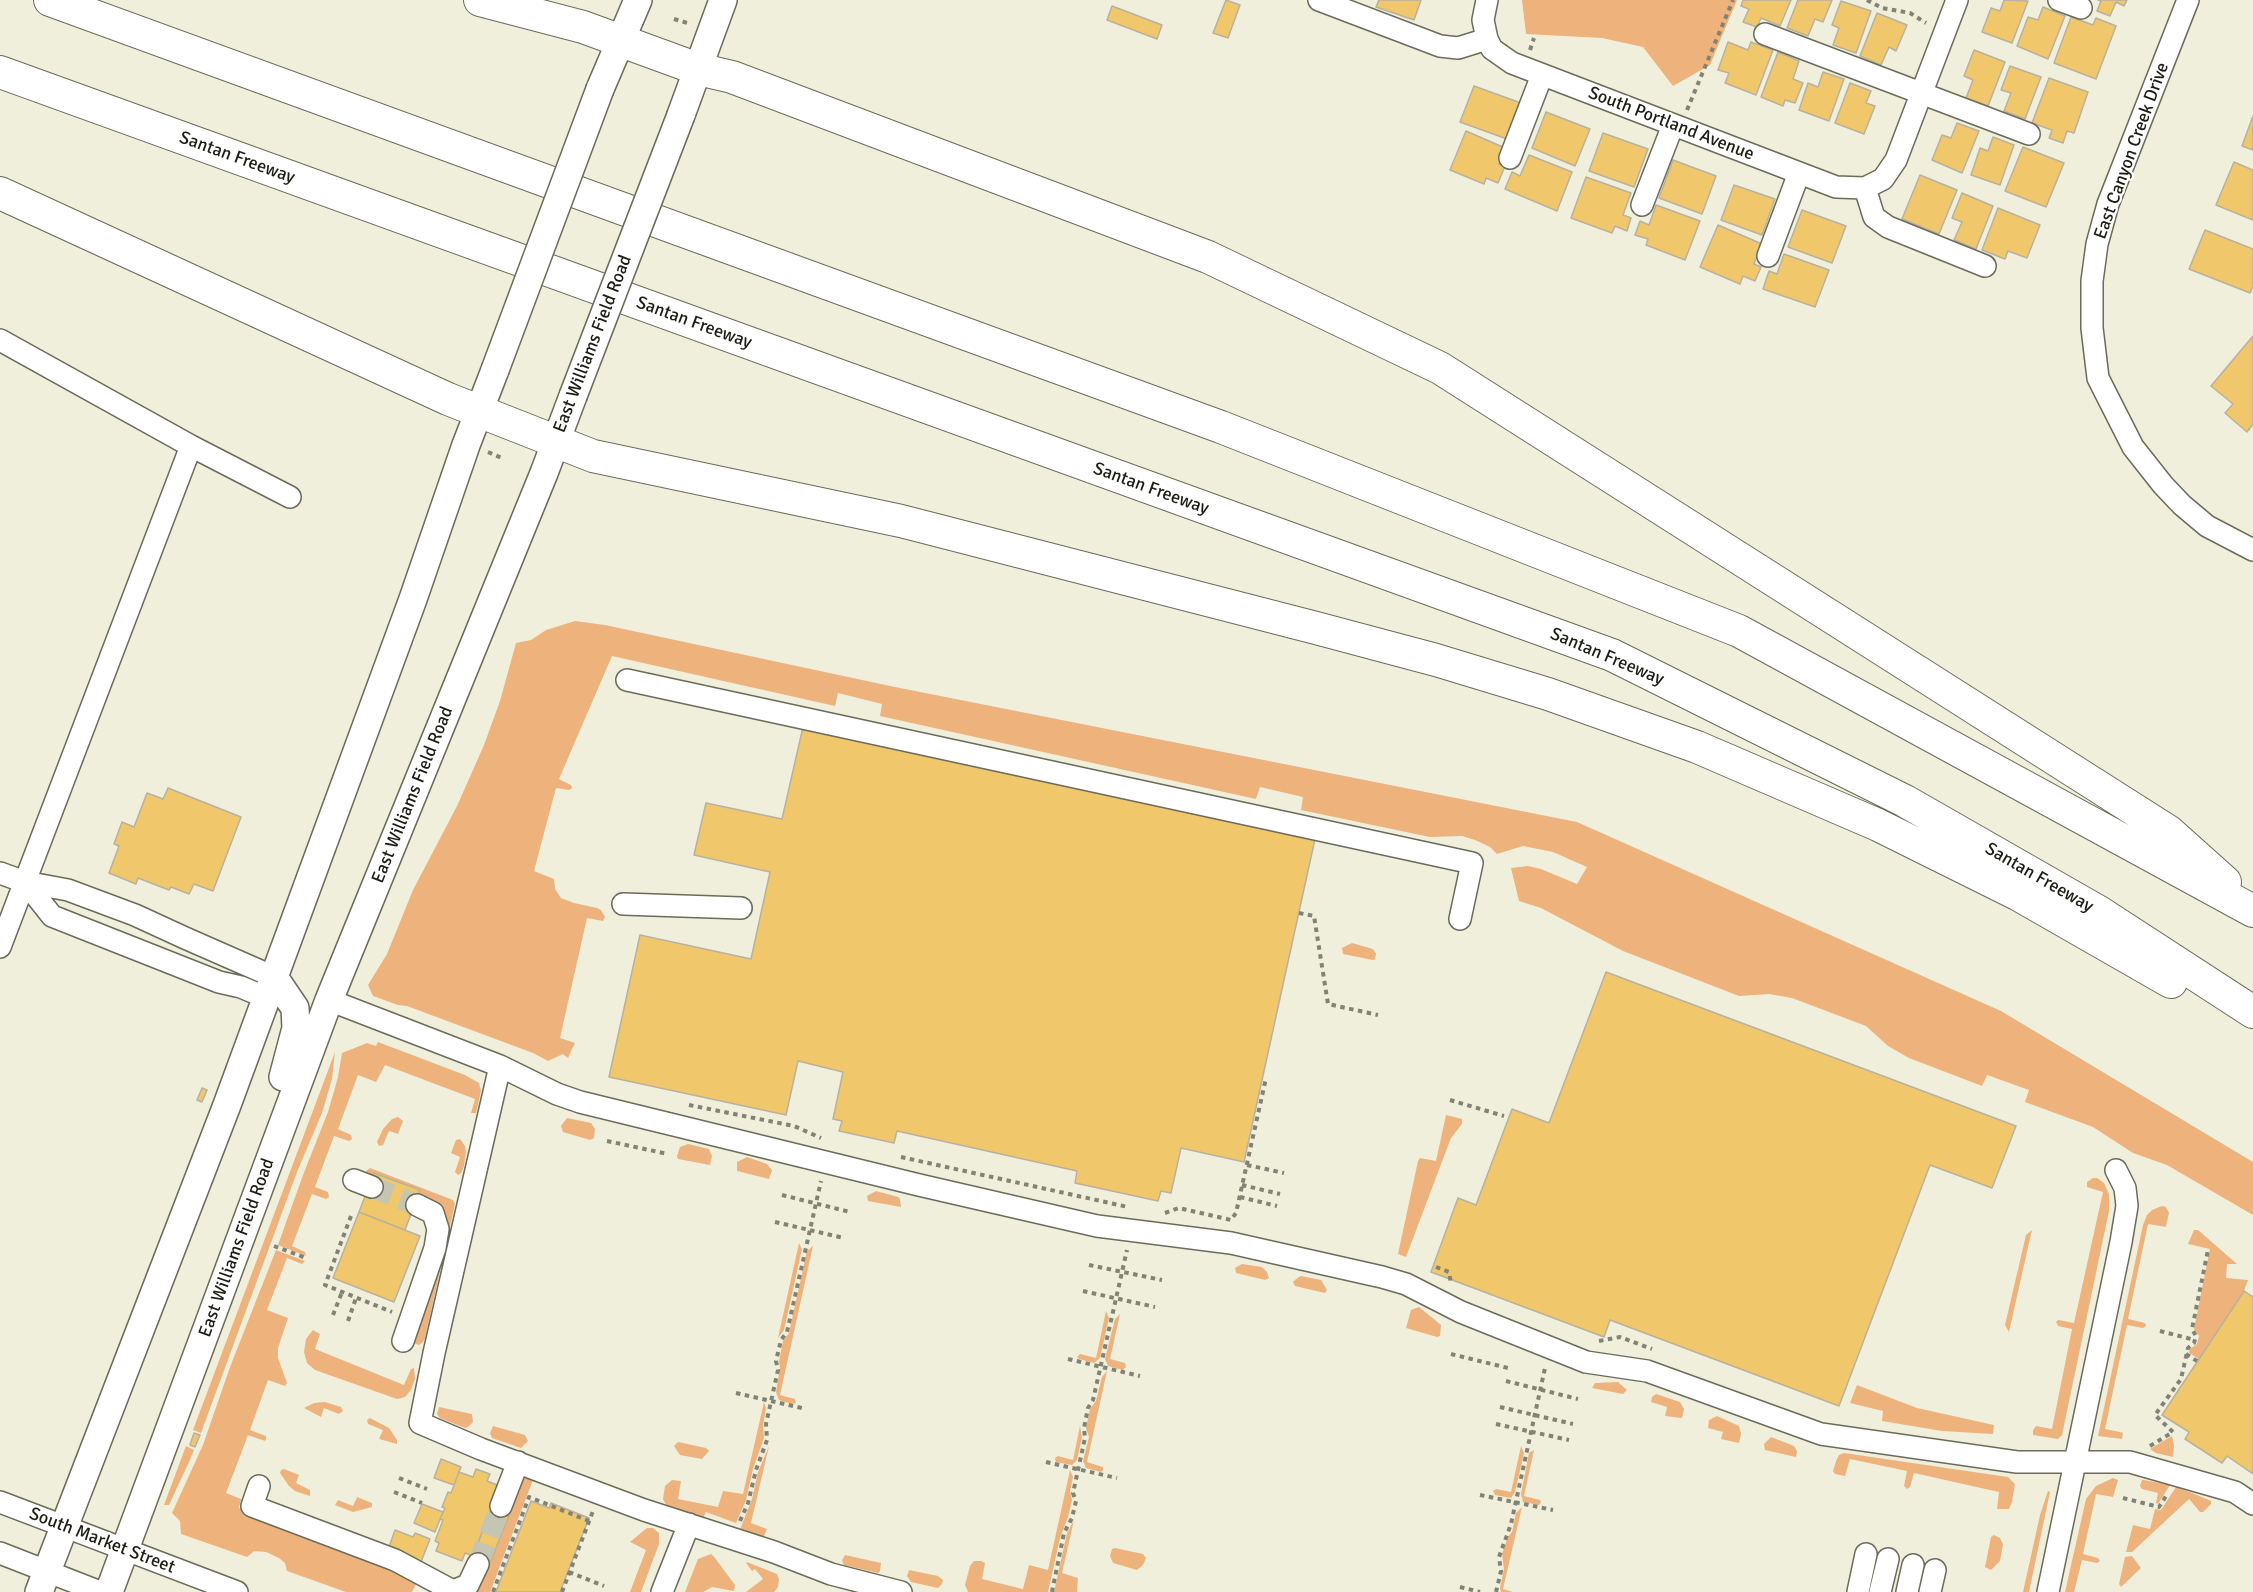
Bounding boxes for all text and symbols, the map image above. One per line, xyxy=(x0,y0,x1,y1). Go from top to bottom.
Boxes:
street label: East Canyon Creek Drive xyxy=(2090,60,2174,242)
street label: South Portland Avenue xyxy=(1585,82,1757,166)
street label: Santan Freeway xyxy=(176,127,298,189)
street label: East Williams Field Road xyxy=(549,252,637,436)
street label: Santan Freeway xyxy=(633,292,755,354)
street label: Santan Freeway xyxy=(1090,458,1212,520)
street label: Santan Freeway xyxy=(1547,623,1667,691)
street label: East Williams Field Road xyxy=(368,704,458,886)
street label: Santan Freeway xyxy=(1981,838,2097,918)
street label: East Williams Field Road xyxy=(195,1156,279,1340)
street label: South Market Street xyxy=(26,1503,178,1579)

